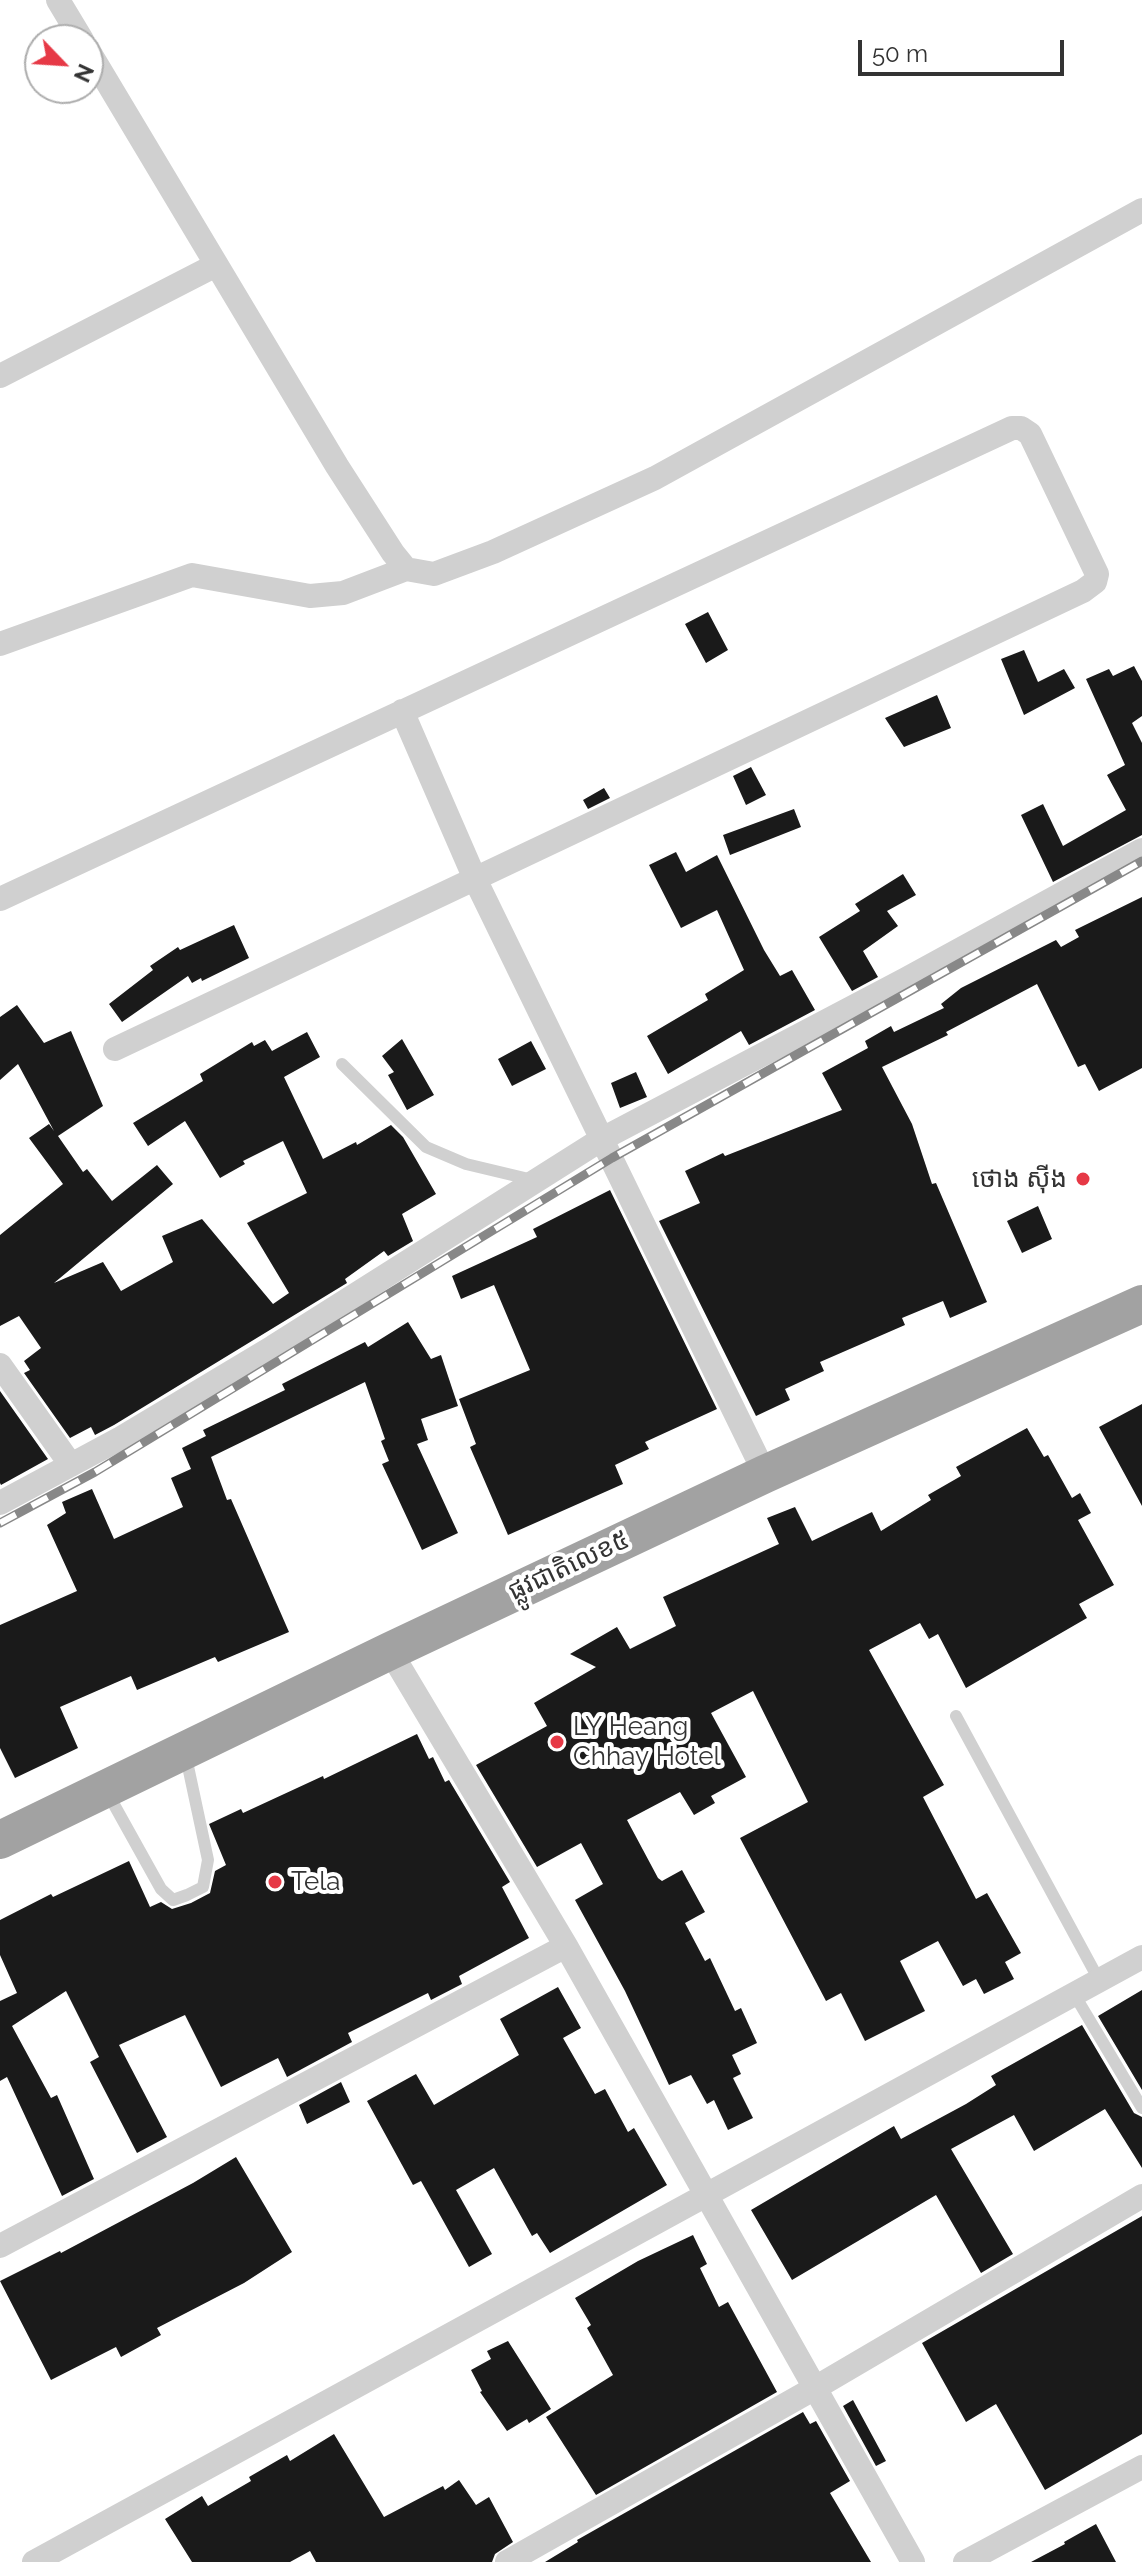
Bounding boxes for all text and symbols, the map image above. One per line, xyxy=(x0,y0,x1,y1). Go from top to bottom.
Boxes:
north arrow xyxy=(24,24,104,104)
scale bar xyxy=(862,24,1068,74)
text: 50 m xyxy=(872,39,928,68)
text: N xyxy=(69,60,99,86)
place label: ថោង ស៊ីង xyxy=(972,1163,1067,1195)
marker: ថោង ស៊ីង xyxy=(1074,1170,1092,1188)
street label: ផ្លូវជាតិលេខ៥ xyxy=(503,1524,635,1608)
place label: LY Heang Chhay Hotel xyxy=(573,1711,721,1772)
marker: LY Heang Chhay Hotel xyxy=(548,1733,566,1751)
place label: Tela xyxy=(291,1866,340,1898)
marker: Tela xyxy=(266,1873,284,1891)

